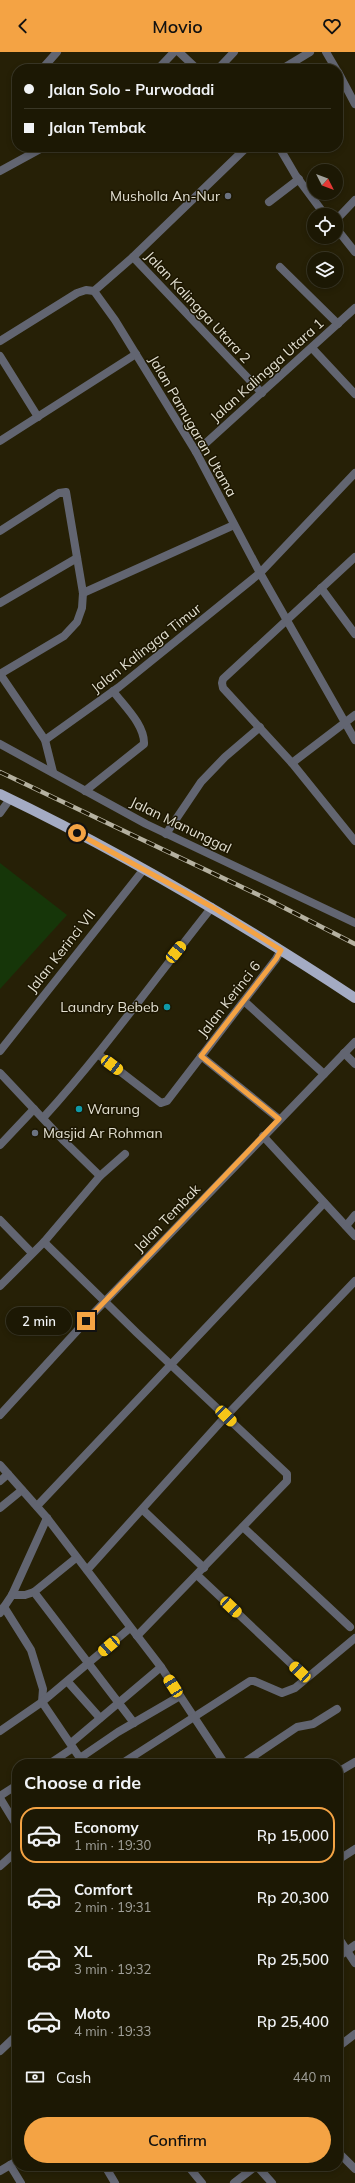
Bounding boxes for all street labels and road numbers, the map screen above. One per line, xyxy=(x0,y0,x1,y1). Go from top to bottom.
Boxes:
street label: Jalan Kalingga Utara 2 xyxy=(141,247,255,367)
street label: Jalan Kalingga Utara 1 xyxy=(206,314,328,426)
street label: Jalan Pamugaran Utama xyxy=(145,352,241,500)
street label: Jalan Kalingga Timur xyxy=(87,599,205,697)
street label: Jalan Manunggal xyxy=(128,793,234,857)
street label: Jalan Kerinci VII xyxy=(23,906,99,996)
street label: Jalan Kerinci 6 xyxy=(194,957,264,1041)
street label: Jalan Tembak xyxy=(130,1180,205,1256)

